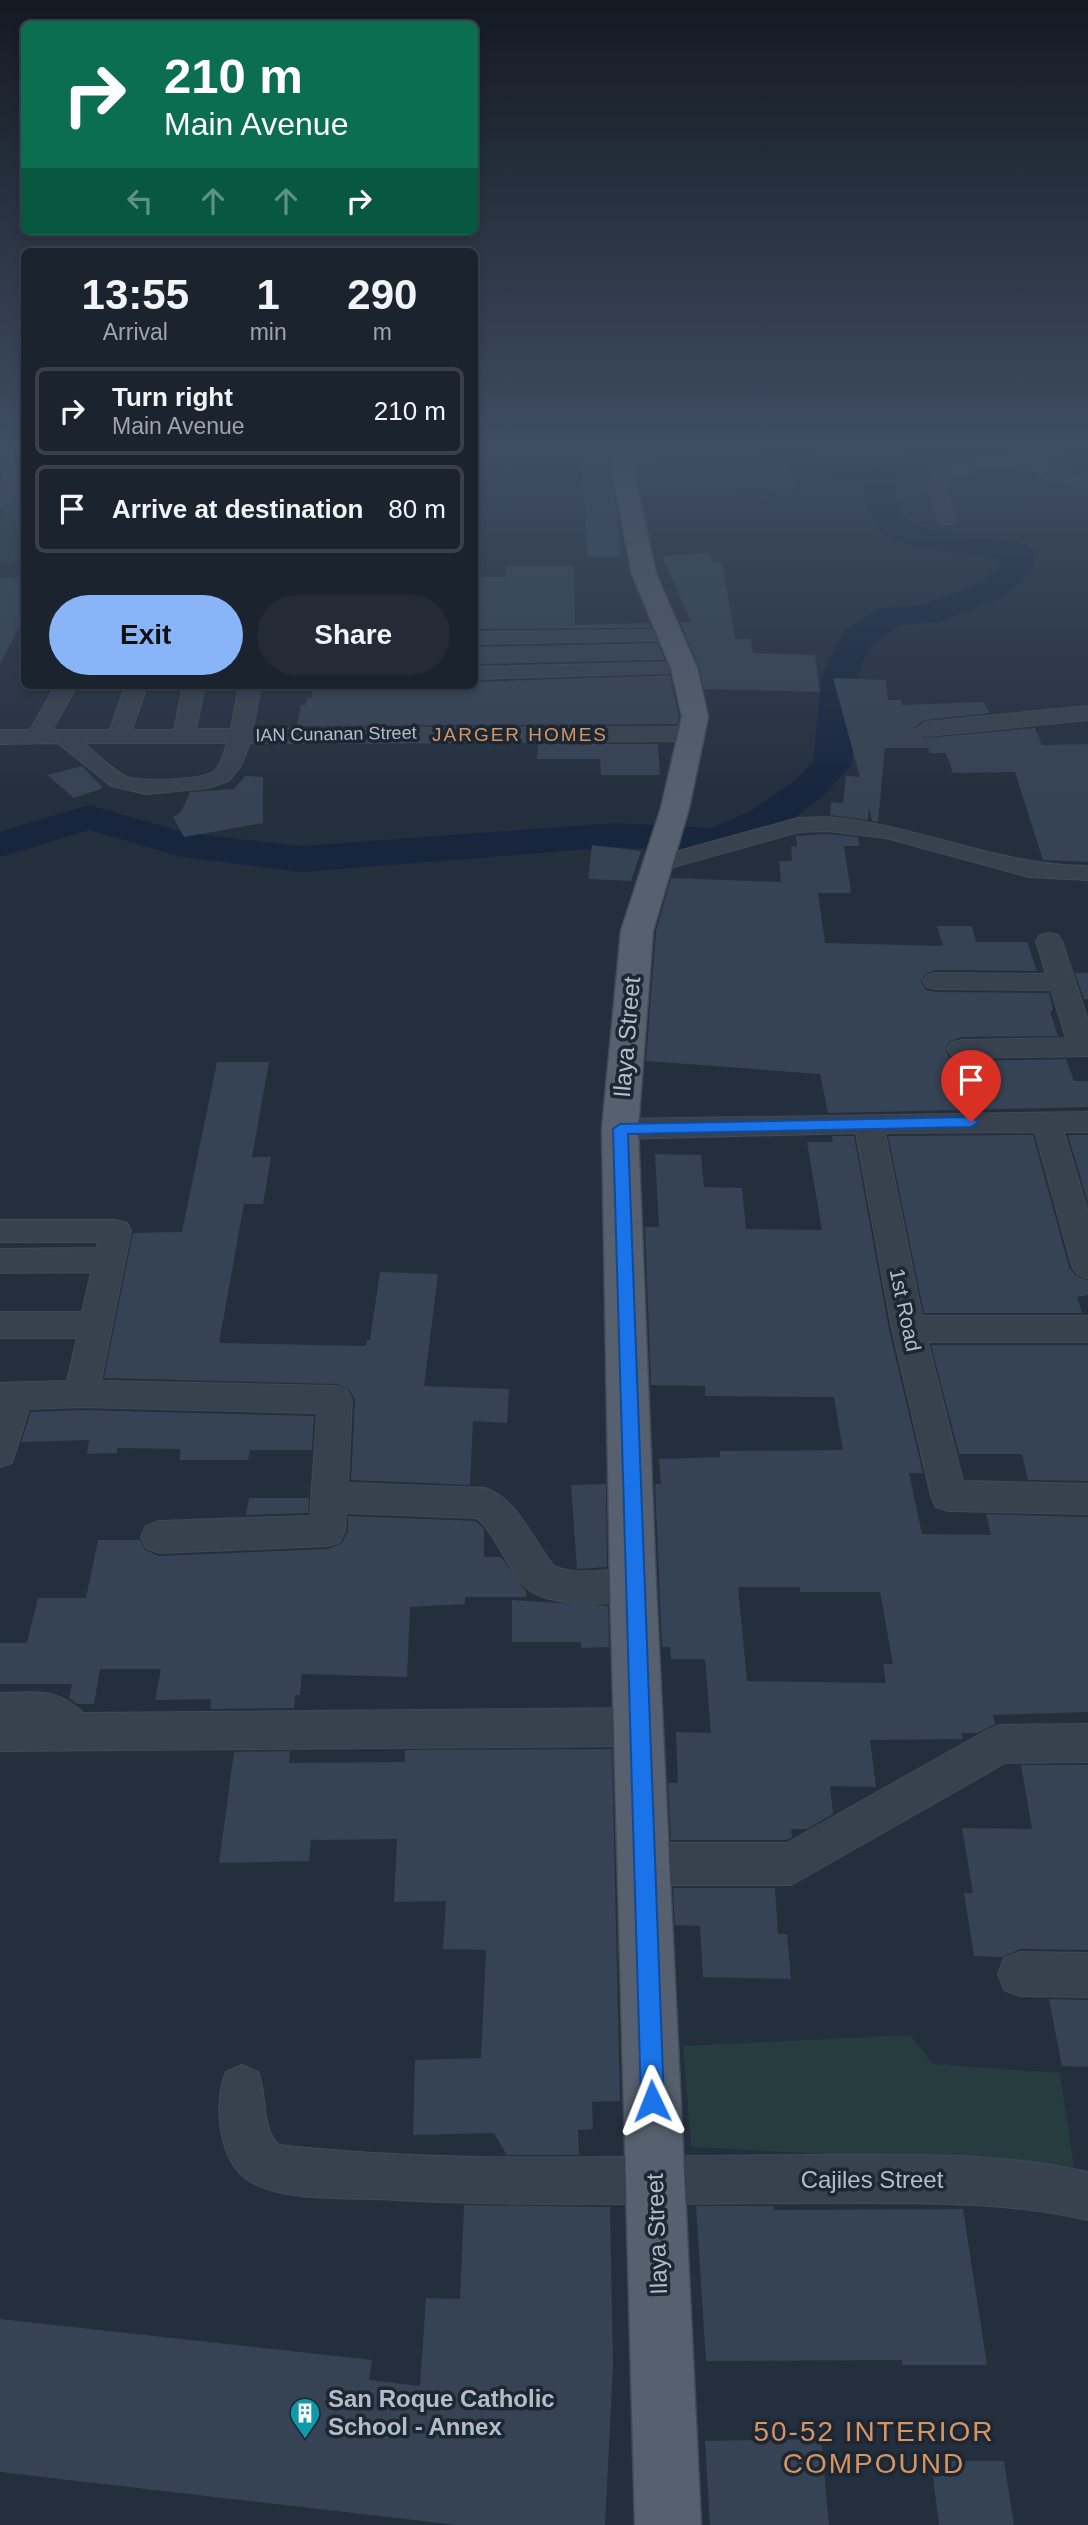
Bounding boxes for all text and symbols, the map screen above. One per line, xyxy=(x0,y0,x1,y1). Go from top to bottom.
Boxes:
icon: right xyxy=(49,49,140,140)
text: 210 m xyxy=(164,49,303,103)
text: Main Avenue xyxy=(164,106,348,142)
icon: left xyxy=(121,182,159,220)
icon: ahead xyxy=(194,182,232,220)
icon: ahead xyxy=(267,182,305,220)
icon: right xyxy=(340,182,378,220)
text: 13:55 xyxy=(82,271,189,318)
text: 1 xyxy=(256,271,280,318)
text: 290 xyxy=(347,271,417,318)
text: Arrival xyxy=(103,319,168,345)
text: min xyxy=(250,319,287,345)
text: m xyxy=(373,319,392,345)
text: Turn right xyxy=(112,382,233,412)
icon: right xyxy=(53,392,91,430)
text: 210 m xyxy=(374,396,446,426)
text: Main Avenue xyxy=(112,413,245,439)
icon: arrive xyxy=(53,490,91,528)
text: Arrive at destination xyxy=(112,494,363,524)
text: 80 m xyxy=(388,494,446,524)
button: Exit xyxy=(49,595,243,675)
button: Share xyxy=(257,595,450,675)
street label: IAN Cunanan Street xyxy=(255,723,417,745)
district label: JARGER HOMES xyxy=(432,724,608,745)
street label: Ilaya Street xyxy=(608,975,645,1099)
pin xyxy=(941,1050,1001,1122)
icon: arrive xyxy=(952,1061,990,1099)
street label: 1st Road xyxy=(886,1266,925,1353)
position arrow xyxy=(615,2064,689,2138)
street label: Cajiles Street xyxy=(801,2166,944,2193)
street label: Ilaya Street xyxy=(641,2173,672,2295)
place label: San Roque Catholic School - Annex xyxy=(328,2385,555,2440)
building icon: San Roque Catholic School - Annex xyxy=(288,2396,322,2440)
district label: 50-52 INTERIOR COMPOUND xyxy=(753,2416,995,2479)

